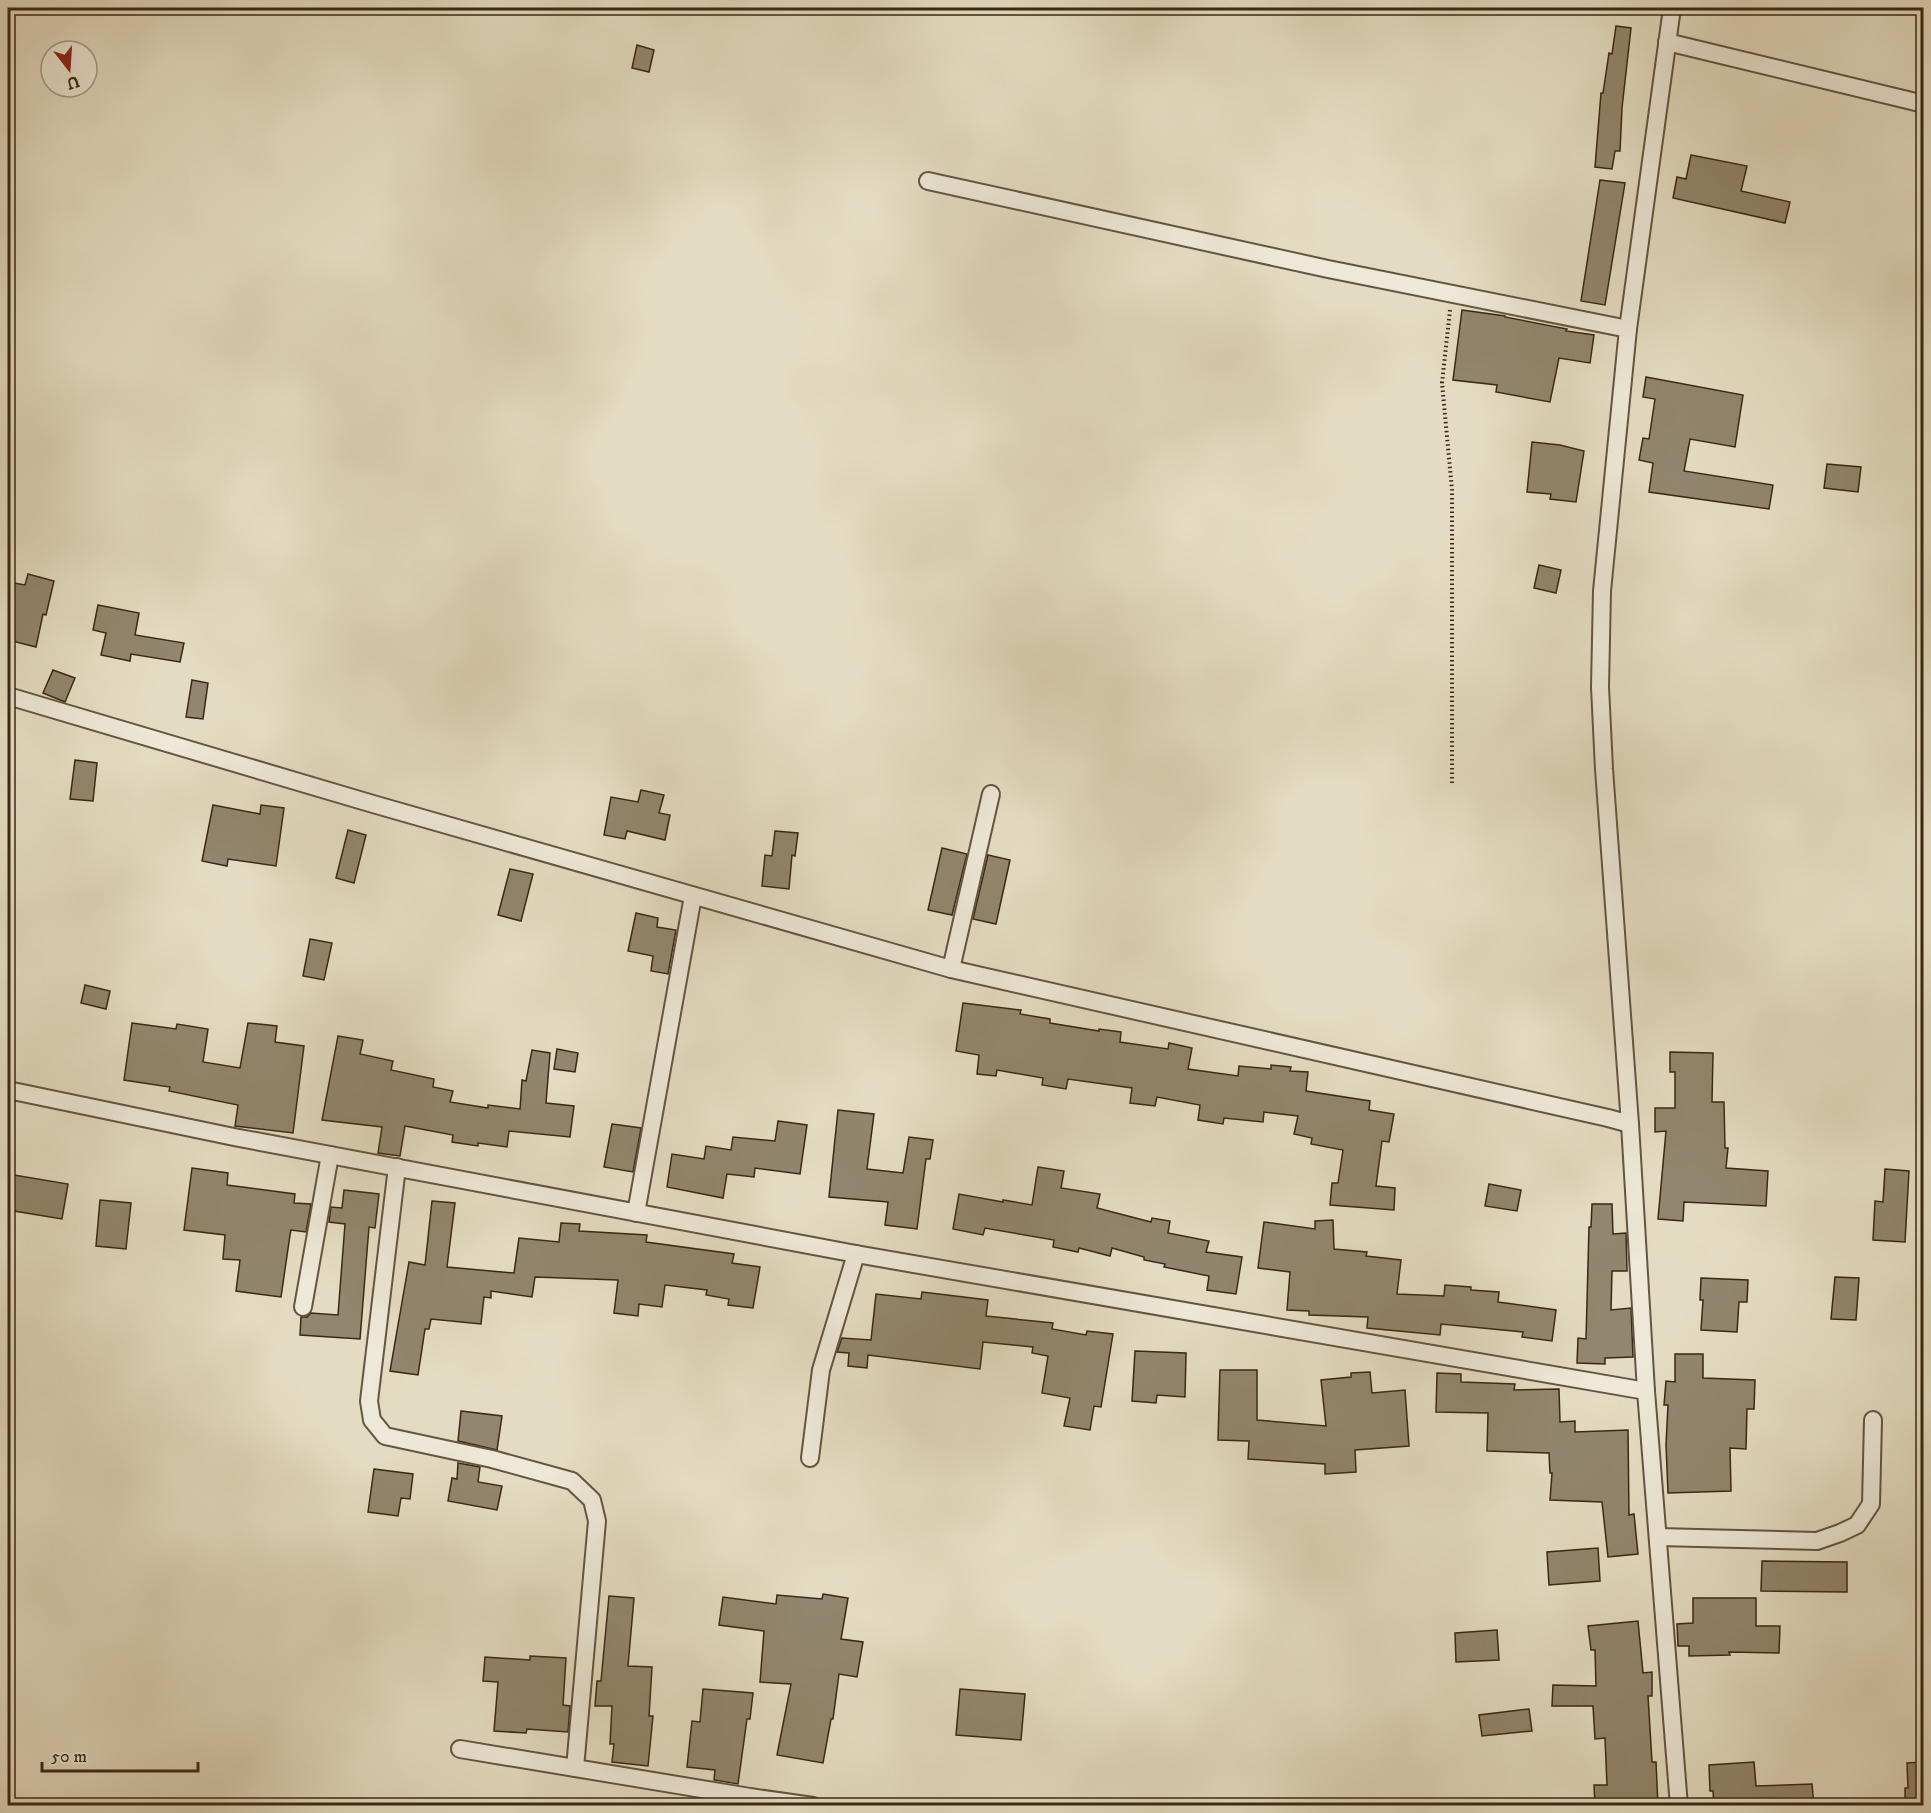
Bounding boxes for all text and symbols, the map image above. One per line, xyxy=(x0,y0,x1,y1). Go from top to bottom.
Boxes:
north arrow xyxy=(39,39,99,99)
text: U xyxy=(64,71,82,94)
scale bar xyxy=(42,1735,198,1773)
text: 50 m xyxy=(51,1746,87,1768)

